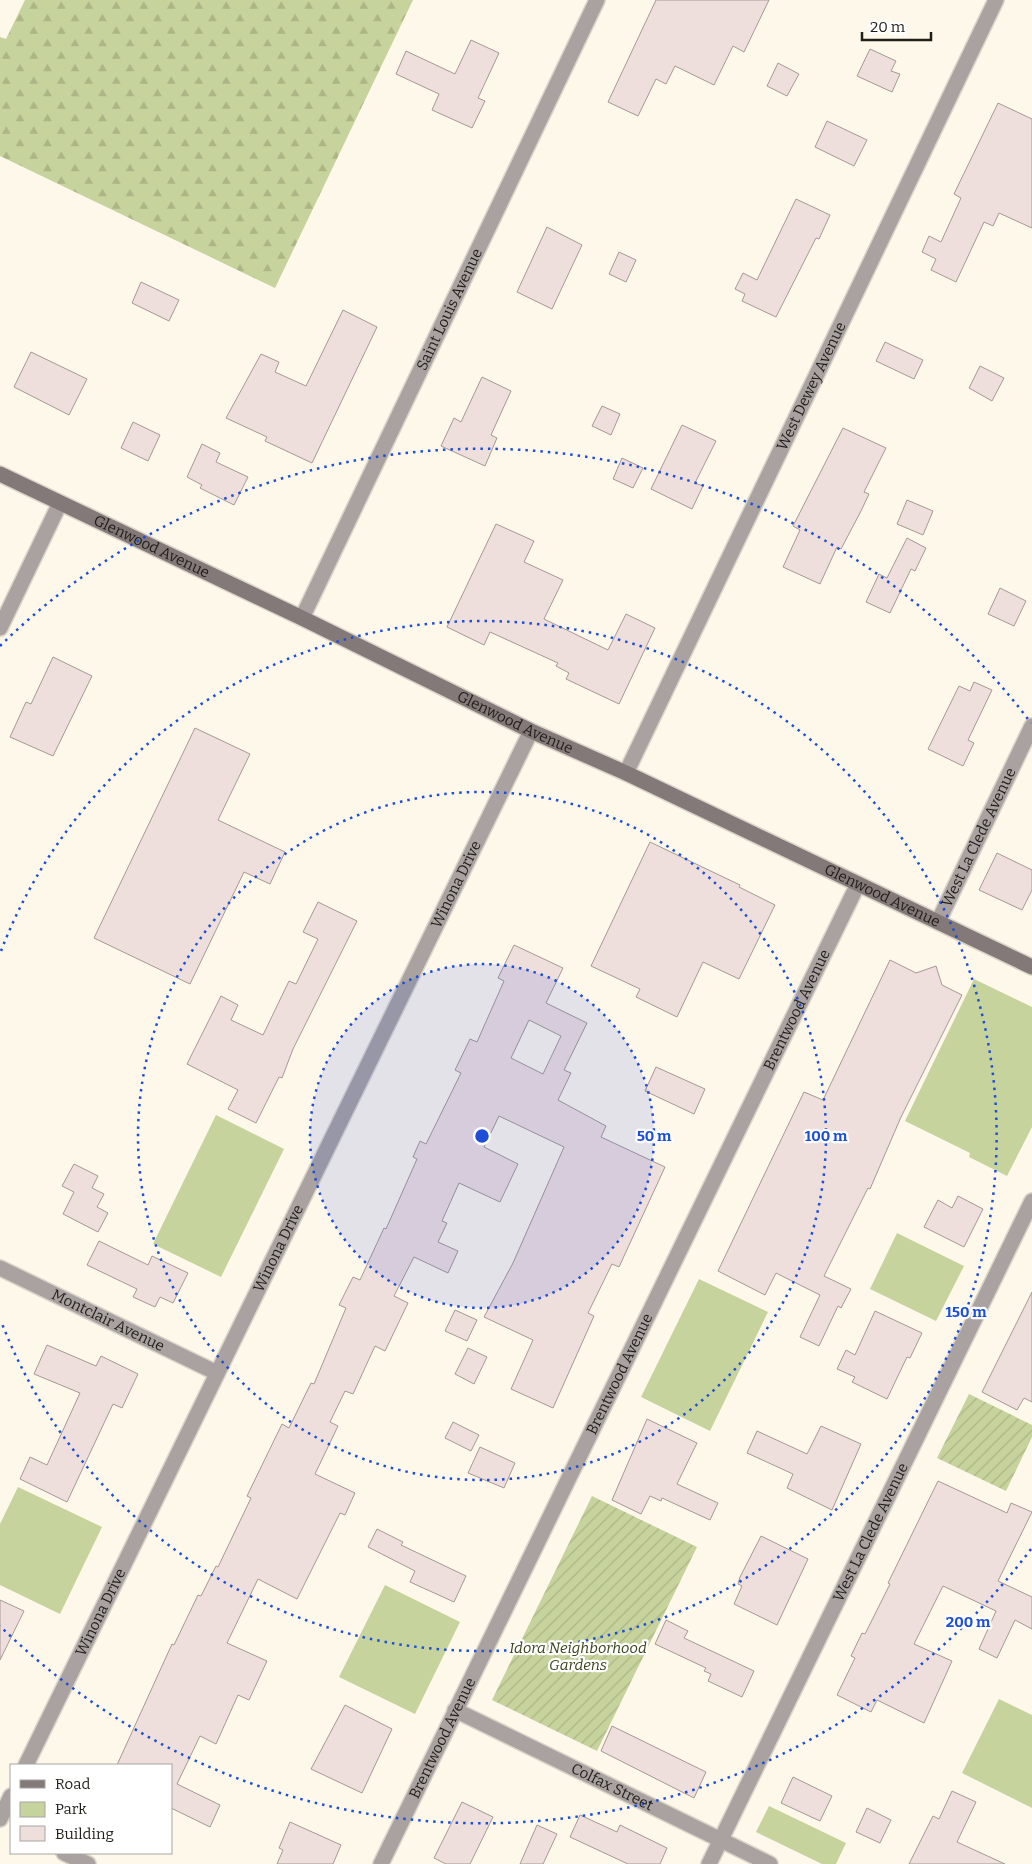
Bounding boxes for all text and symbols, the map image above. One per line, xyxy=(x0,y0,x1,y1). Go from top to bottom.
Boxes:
scale bar xyxy=(862,10,931,42)
text: 20 m xyxy=(870,18,906,36)
street label: Saint Louis Avenue xyxy=(413,246,486,373)
street label: West Dewey Avenue xyxy=(773,319,850,453)
street label: Glenwood Avenue xyxy=(91,511,213,582)
street label: Glenwood Avenue xyxy=(454,687,576,758)
street label: West La Clede Avenue xyxy=(938,765,1020,910)
street label: Winona Drive xyxy=(427,838,485,931)
street label: Glenwood Avenue xyxy=(822,860,943,931)
street label: Brentwood Avenue xyxy=(760,946,834,1073)
centre of rings xyxy=(473,1127,491,1145)
text: 50 m xyxy=(637,1127,672,1145)
text: 100 m xyxy=(805,1127,848,1145)
street label: Winona Drive xyxy=(249,1202,307,1295)
street label: Montclair Avenue xyxy=(49,1285,167,1355)
text: 150 m xyxy=(945,1303,987,1321)
street label: Brentwood Avenue xyxy=(582,1311,657,1437)
street label: West La Clede Avenue xyxy=(829,1460,912,1605)
street label: Winona Drive xyxy=(72,1566,130,1659)
text: 200 m xyxy=(946,1613,991,1631)
park label: Idora Neighborhood Gardens xyxy=(509,1639,647,1674)
street label: Brentwood Avenue xyxy=(405,1675,479,1802)
street label: Colfax Street xyxy=(568,1759,657,1815)
legend xyxy=(10,1764,172,1854)
text: Road xyxy=(55,1775,90,1793)
text: Park xyxy=(55,1800,87,1818)
text: Building xyxy=(55,1825,114,1843)

